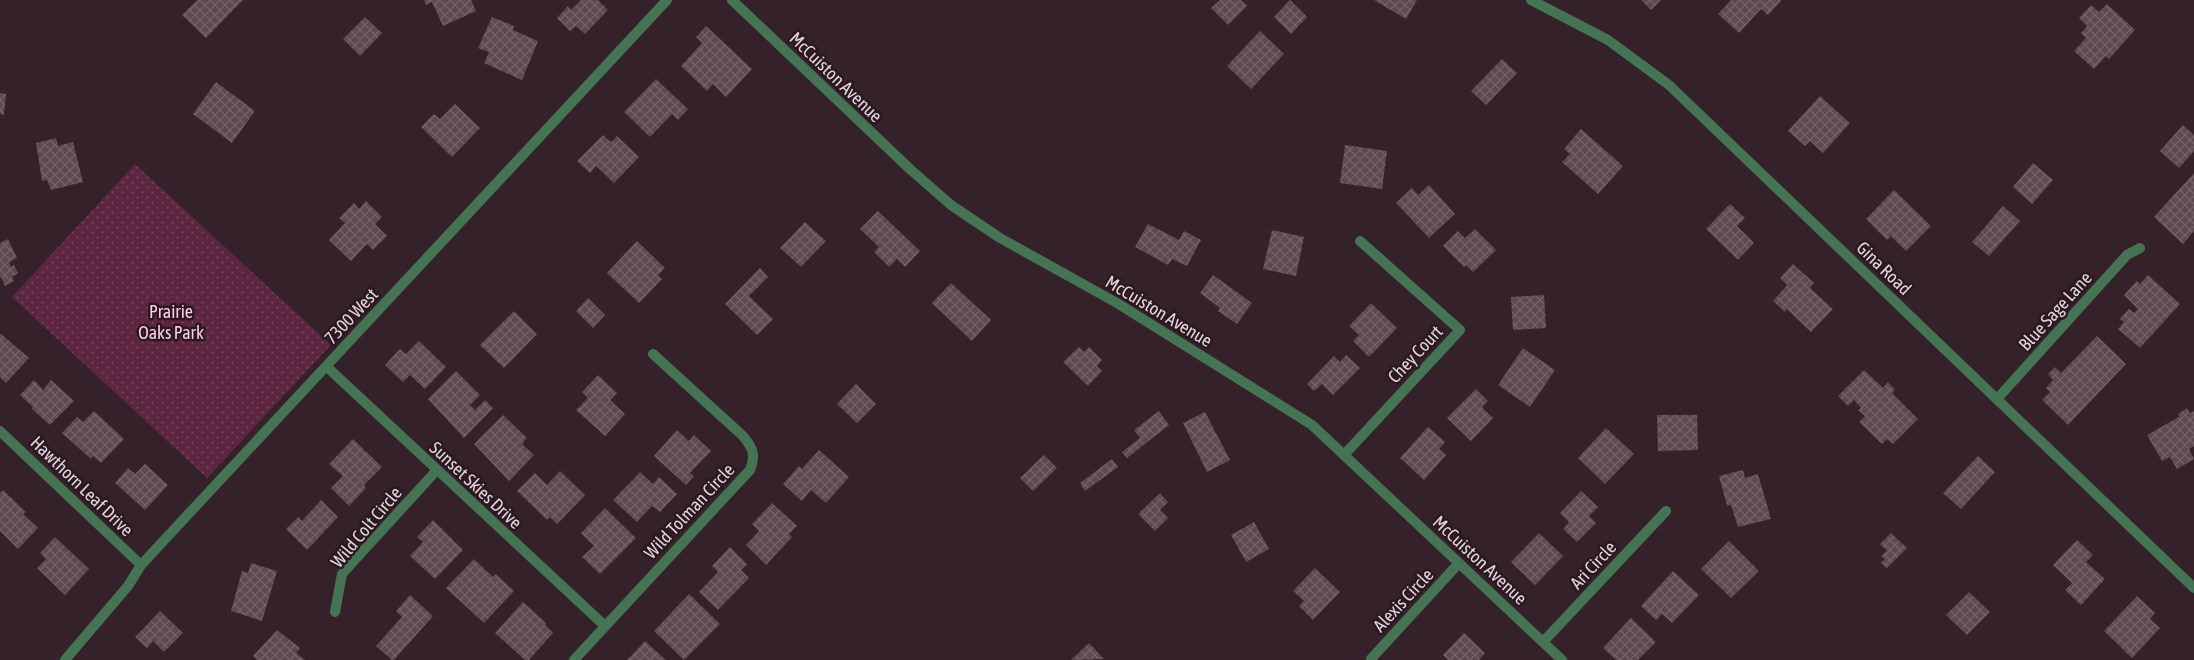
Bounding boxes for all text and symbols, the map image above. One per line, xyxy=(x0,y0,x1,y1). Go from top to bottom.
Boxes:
street label: McCuiston Avenue xyxy=(785,28,887,126)
street label: Gina Road xyxy=(1852,237,1916,299)
street label: Blue Sage Lane xyxy=(2014,267,2096,355)
street label: McCuiston Avenue xyxy=(1102,271,1216,351)
street label: 7300 West xyxy=(320,284,382,348)
park label: Prairie Oaks Park xyxy=(138,301,204,343)
street label: Chey Court xyxy=(1383,321,1447,387)
street label: Hawthorn Leaf Drive xyxy=(26,432,138,540)
street label: Sunset Skies Drive xyxy=(426,437,526,533)
street label: Wild Tolman Circle xyxy=(640,459,738,563)
street label: Wild Colt Circle xyxy=(326,482,406,572)
street label: McCuiston Avenue xyxy=(1429,511,1531,609)
street label: Ari Circle xyxy=(1566,537,1620,593)
street label: Alexis Circle xyxy=(1369,564,1437,636)

